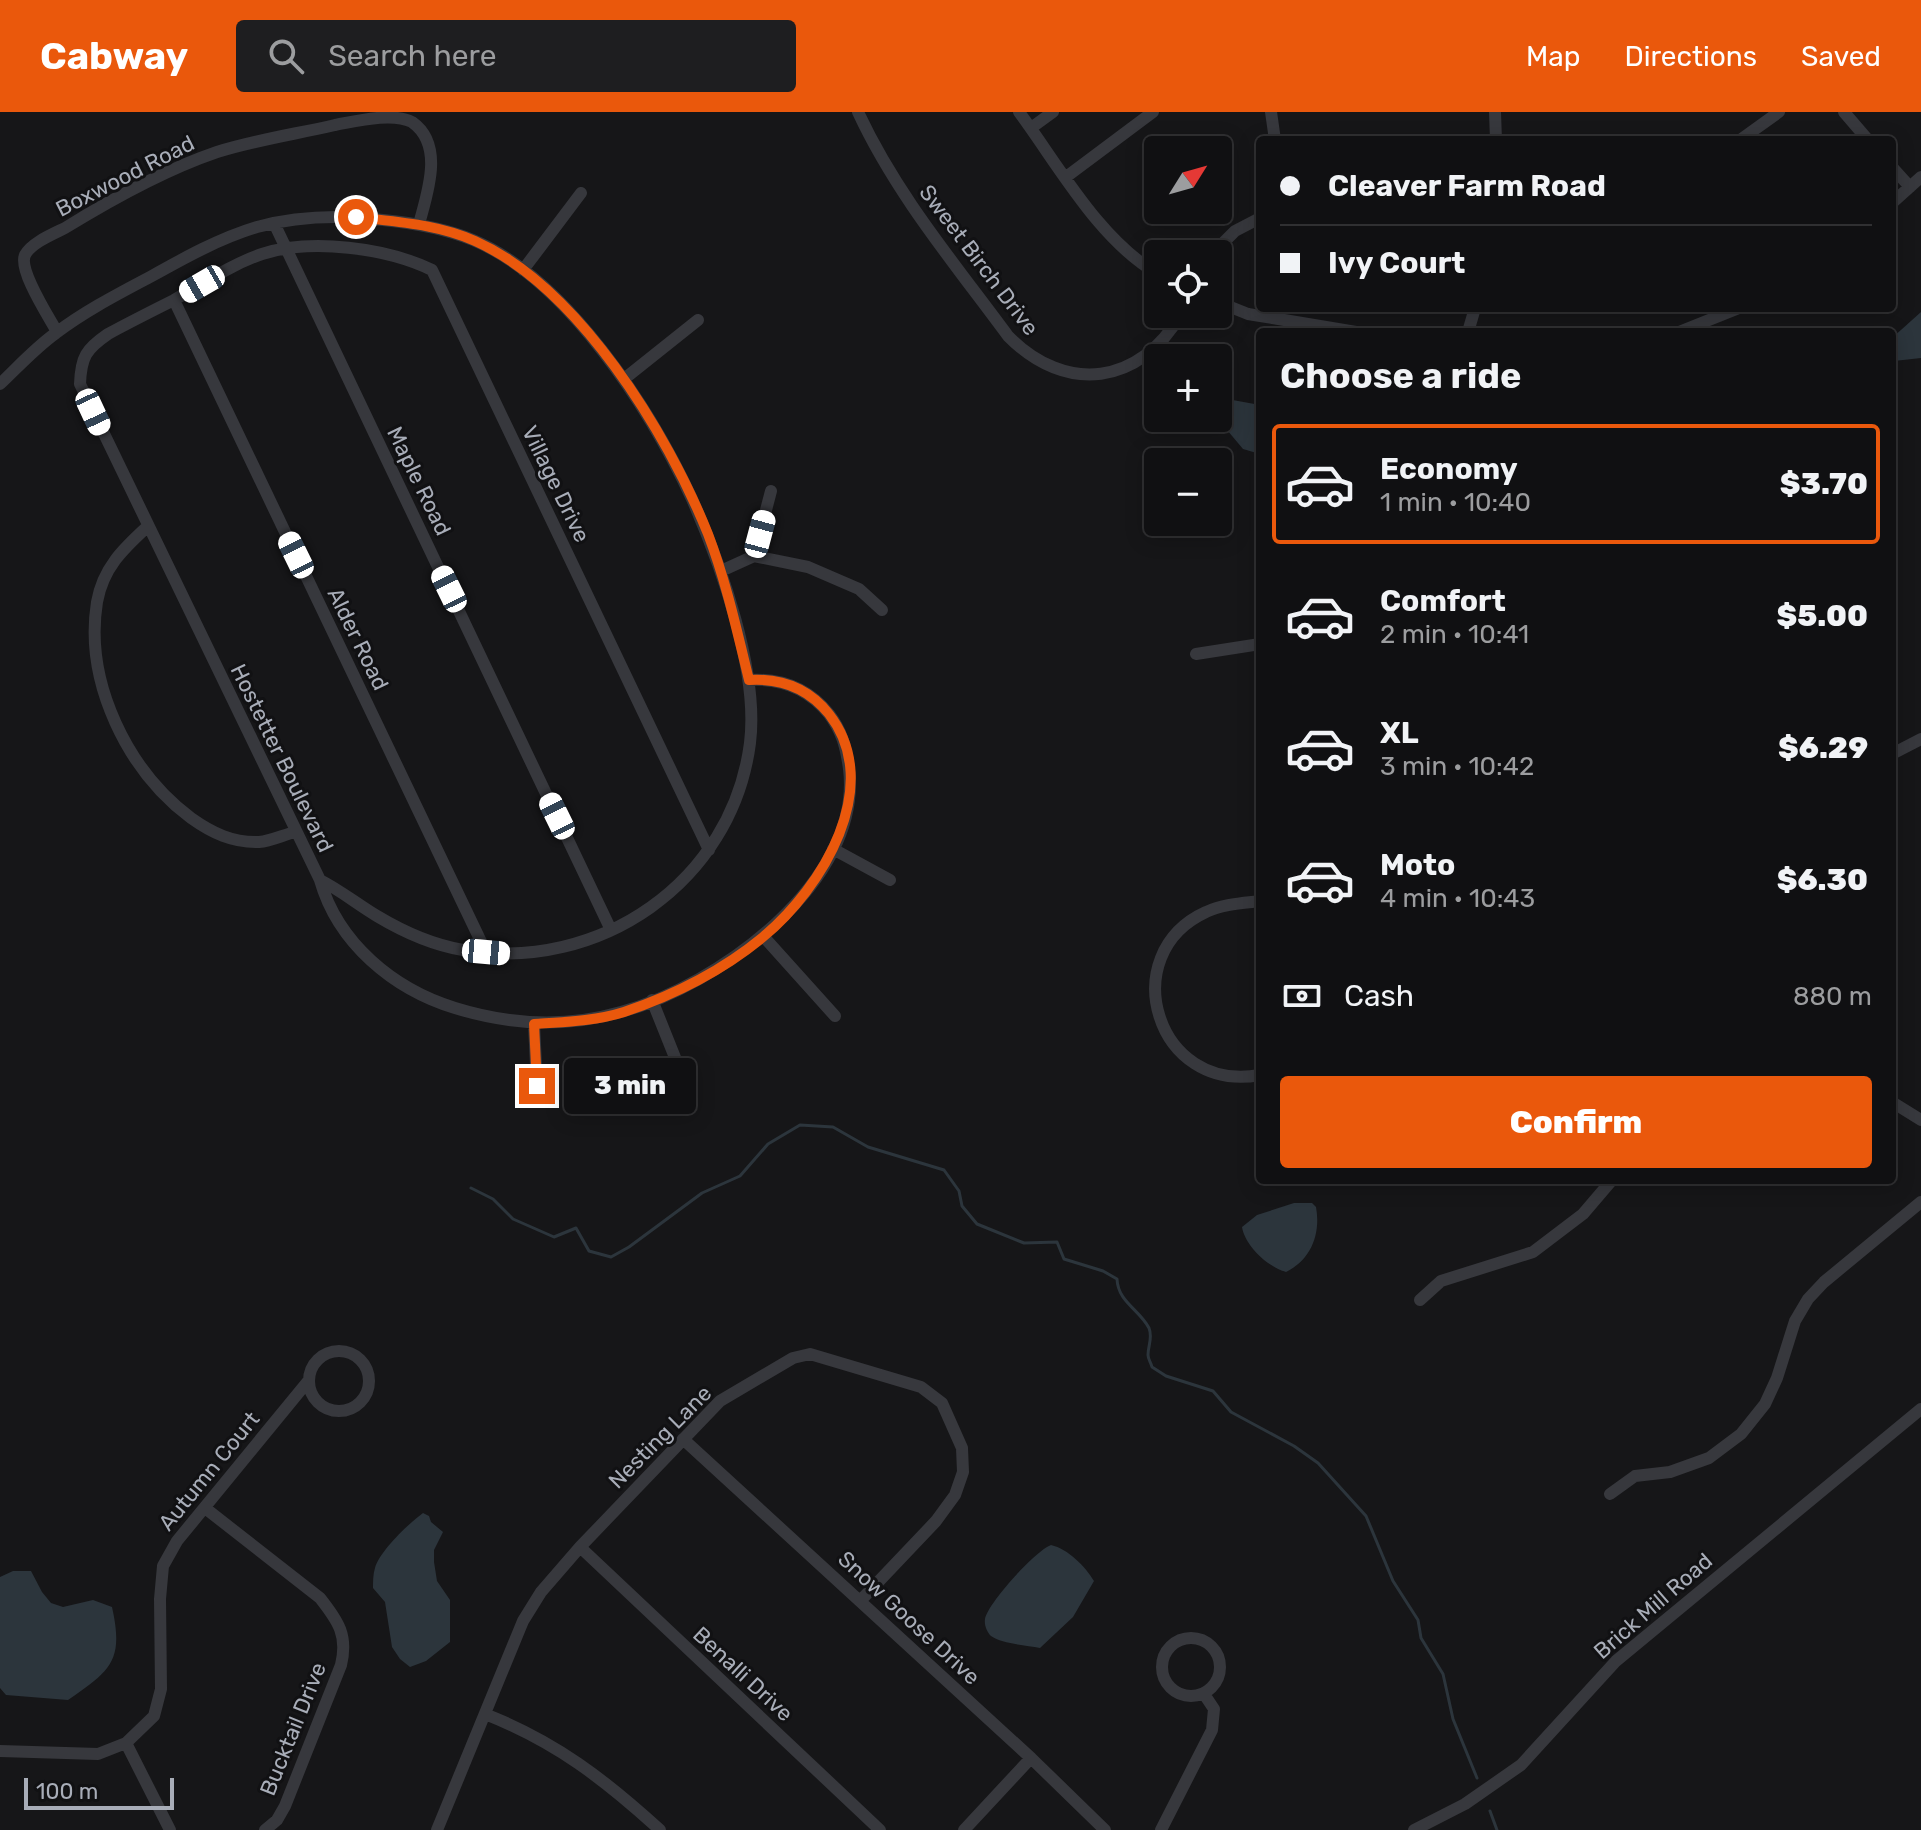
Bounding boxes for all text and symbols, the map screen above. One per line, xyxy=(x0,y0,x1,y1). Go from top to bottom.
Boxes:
search box xyxy=(236,20,796,92)
text: Cabway xyxy=(40,33,188,79)
icon: search xyxy=(264,34,308,78)
text: Search here xyxy=(328,38,496,74)
text: Map xyxy=(1526,40,1580,73)
text: Directions xyxy=(1624,40,1757,73)
text: Saved xyxy=(1801,40,1881,73)
street label: Boxwood Road xyxy=(51,129,199,223)
north arrow xyxy=(1144,136,1232,224)
map controls xyxy=(1144,136,1232,536)
text: Cleaver Farm Road xyxy=(1328,168,1606,204)
street label: Sweet Birch Drive xyxy=(914,179,1044,341)
route start xyxy=(338,199,374,235)
button: locate xyxy=(1144,240,1232,328)
text: Ivy Court xyxy=(1328,245,1465,281)
car xyxy=(175,262,229,306)
button: + xyxy=(1144,344,1232,432)
text: Choose a ride xyxy=(1280,354,1521,397)
car xyxy=(72,385,114,439)
street label: Village Drive xyxy=(516,421,596,547)
street label: Maple Road xyxy=(381,422,457,540)
button: − xyxy=(1144,448,1232,536)
icon: car xyxy=(1284,448,1356,520)
text: Economy xyxy=(1380,451,1518,487)
text: $3.70 xyxy=(1780,466,1868,502)
text: 1 min · 10:40 xyxy=(1380,487,1531,518)
car xyxy=(742,508,778,560)
car xyxy=(275,528,317,582)
car xyxy=(428,562,470,616)
icon: car xyxy=(1284,580,1356,652)
street label: Alder Road xyxy=(322,583,394,695)
text: Comfort xyxy=(1380,583,1506,619)
text: $5.00 xyxy=(1777,598,1868,634)
text: 2 min · 10:41 xyxy=(1380,619,1529,650)
street label: Hostetter Boulevard xyxy=(225,659,339,857)
icon: car xyxy=(1284,712,1356,784)
text: XL xyxy=(1380,715,1419,751)
text: $6.29 xyxy=(1778,730,1868,766)
text: 3 min · 10:42 xyxy=(1380,751,1534,782)
car xyxy=(536,789,578,843)
icon: car xyxy=(1284,844,1356,916)
text: Moto xyxy=(1380,847,1455,883)
text: $6.30 xyxy=(1777,862,1868,898)
text: 4 min · 10:43 xyxy=(1380,883,1535,914)
car xyxy=(461,938,511,966)
icon: cash xyxy=(1280,974,1324,1018)
text: Cash xyxy=(1344,978,1414,1014)
text: 880 m xyxy=(1793,981,1872,1012)
callout: 3 min xyxy=(565,1058,697,1114)
route end xyxy=(519,1068,555,1104)
text: 3 min xyxy=(594,1070,666,1101)
button: Confirm xyxy=(1280,1076,1872,1168)
street label: Nesting Lane xyxy=(603,1380,717,1494)
street label: Autumn Court xyxy=(153,1406,266,1536)
street label: Snow Goose Drive xyxy=(833,1545,985,1691)
street label: Brick Mill Road xyxy=(1588,1547,1718,1665)
street label: Benalli Drive xyxy=(687,1621,799,1727)
street label: Bucktail Drive xyxy=(254,1658,332,1800)
scale bar xyxy=(24,1774,174,1810)
text: 100 m xyxy=(36,1778,98,1805)

